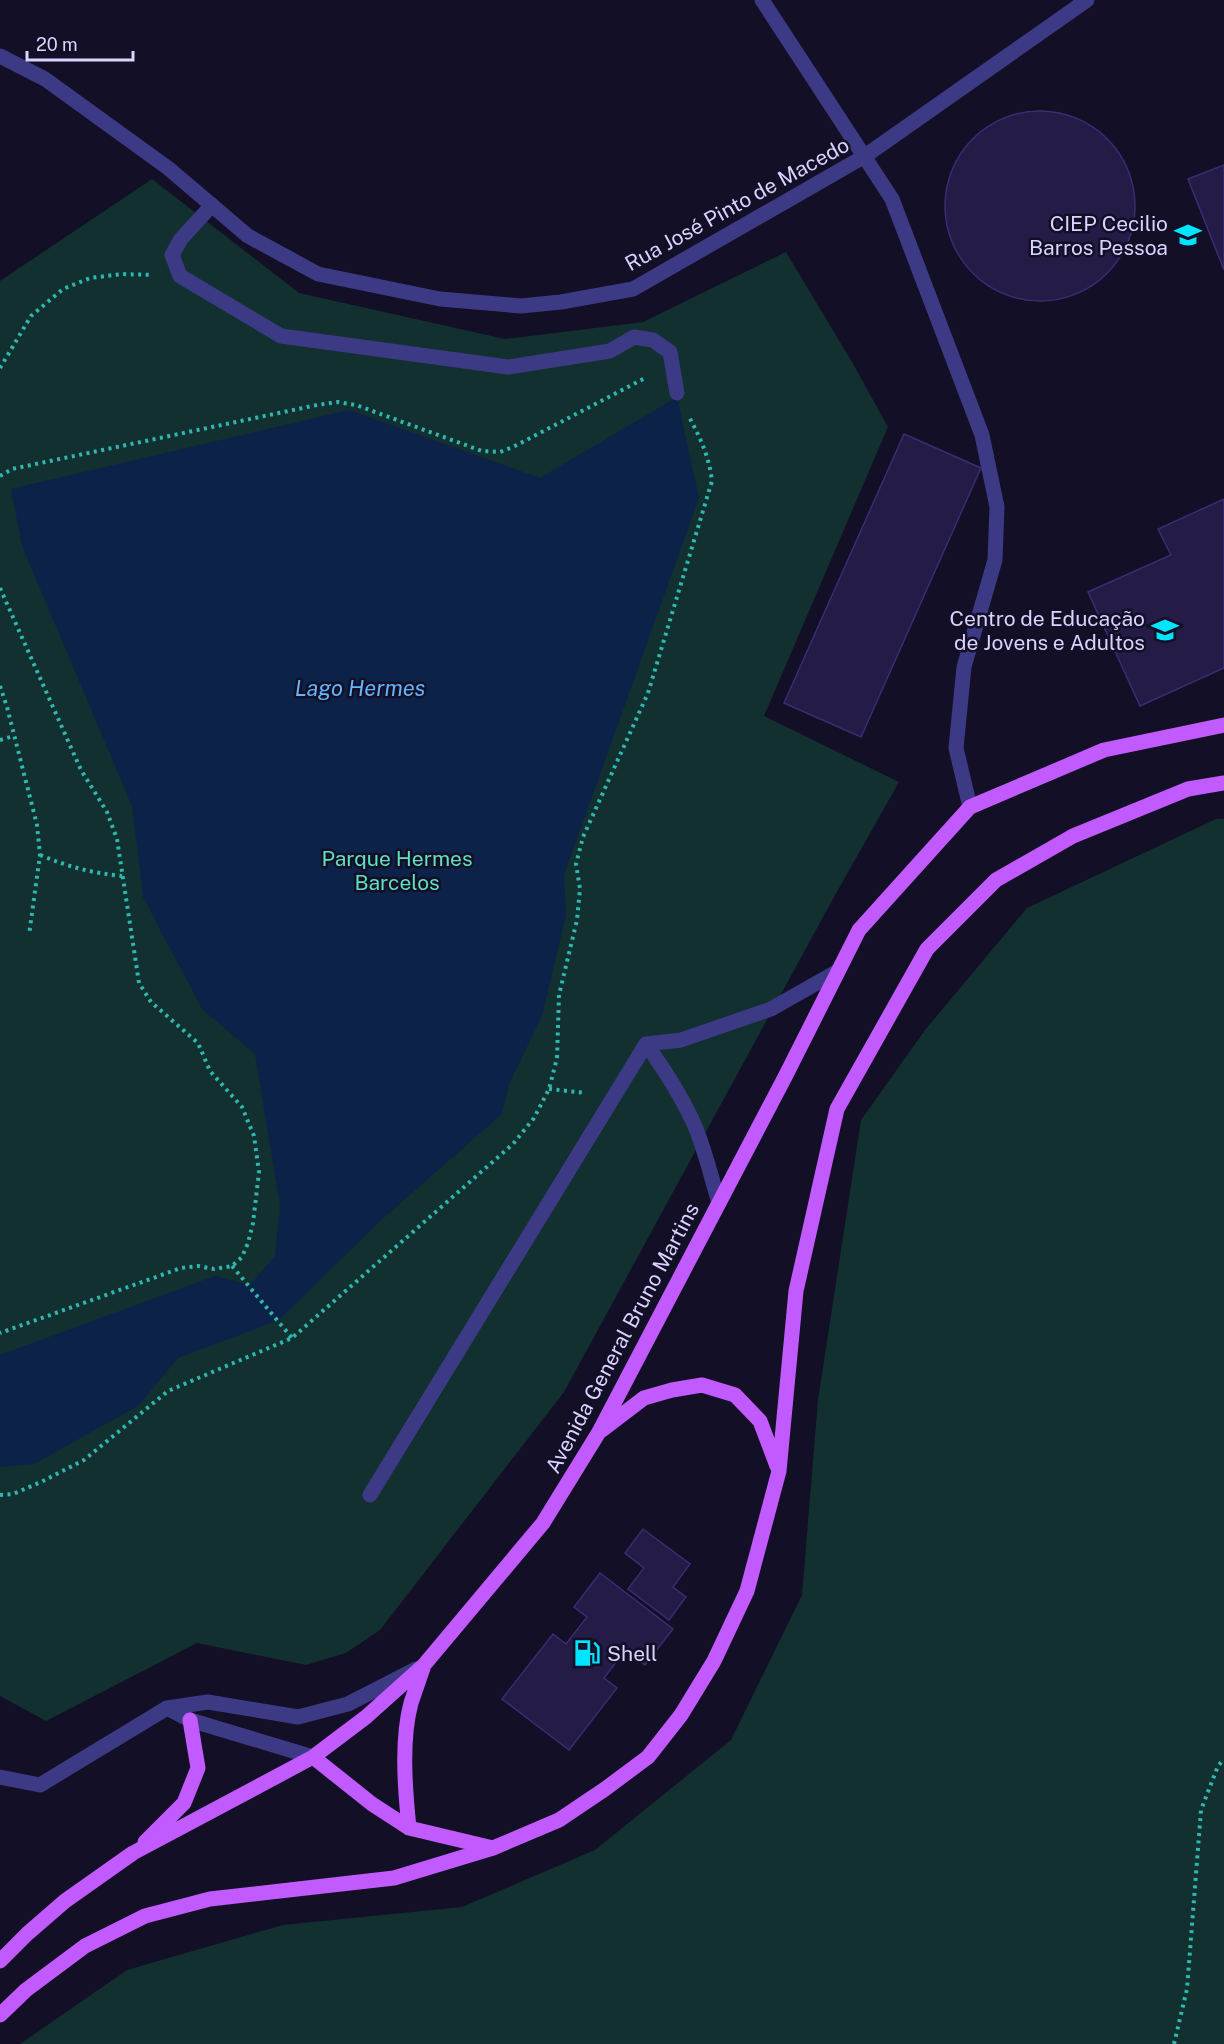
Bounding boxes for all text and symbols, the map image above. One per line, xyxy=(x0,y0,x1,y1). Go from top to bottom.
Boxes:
scale bar xyxy=(27,24,134,62)
text: 20 m xyxy=(36,34,78,55)
street label: Rua José Pinto de Macedo xyxy=(621,132,853,276)
place label: CIEP Cecilio Barros Pessoa xyxy=(1029,211,1168,260)
school or university icon: CIEP Cecilio Barros Pessoa xyxy=(1173,220,1203,250)
place label: Centro de Educação de Jovens e Adultos xyxy=(950,606,1145,655)
school or university icon: Centro de Educação de Jovens e Adultos xyxy=(1150,615,1180,645)
water label: Lago Hermes xyxy=(295,675,426,701)
park label: Parque Hermes Barcelos xyxy=(321,846,473,895)
street label: Avenida General Bruno Martins xyxy=(540,1199,704,1477)
fuel station icon: Shell xyxy=(572,1638,602,1668)
place label: Shell xyxy=(607,1641,657,1666)

